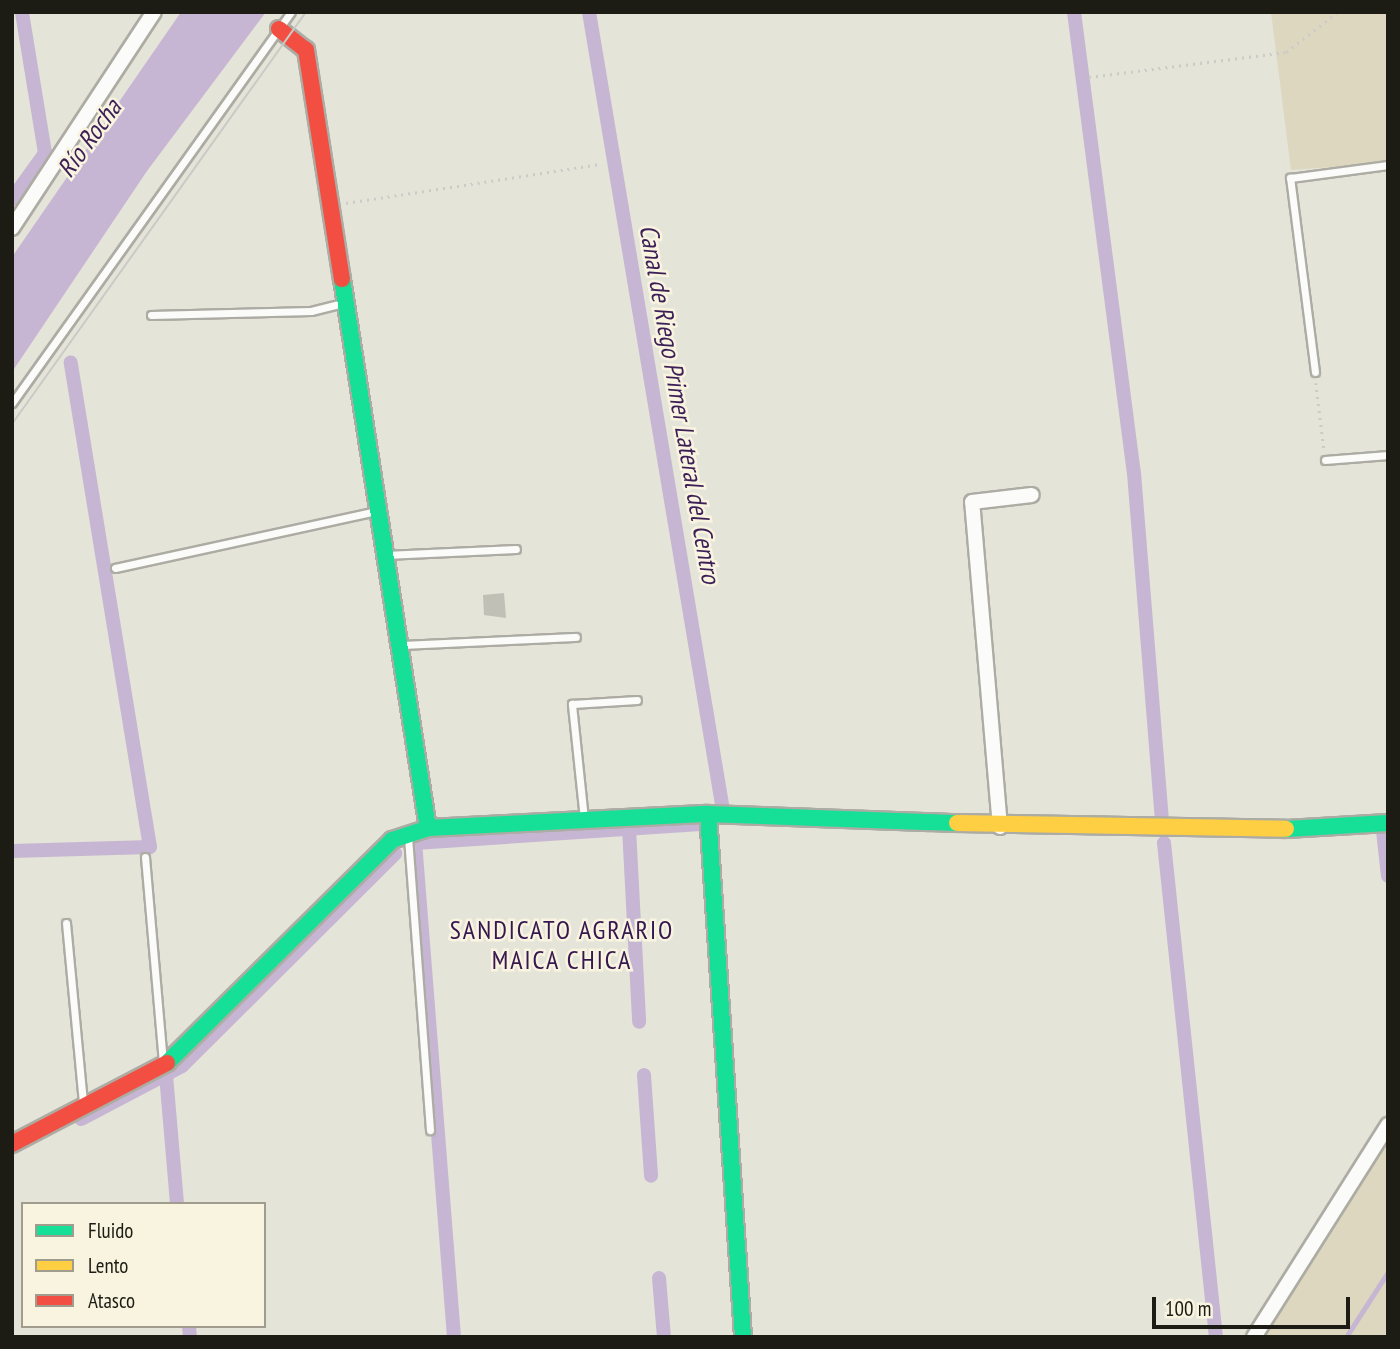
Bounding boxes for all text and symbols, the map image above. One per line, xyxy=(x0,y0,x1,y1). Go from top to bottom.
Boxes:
water label: Río Rocha xyxy=(50,93,128,183)
water label: Canal de Riego Primer Lateral del Centro xyxy=(633,222,727,586)
district label: SANDICATO AGRARIO MAICA CHICA xyxy=(452,914,672,976)
legend xyxy=(21,1202,266,1328)
text: Fluido xyxy=(88,1217,133,1244)
text: Lento xyxy=(88,1252,128,1279)
scale bar xyxy=(1155,1282,1353,1326)
text: Atasco xyxy=(88,1287,135,1314)
text: 100 m xyxy=(1165,1295,1211,1322)

